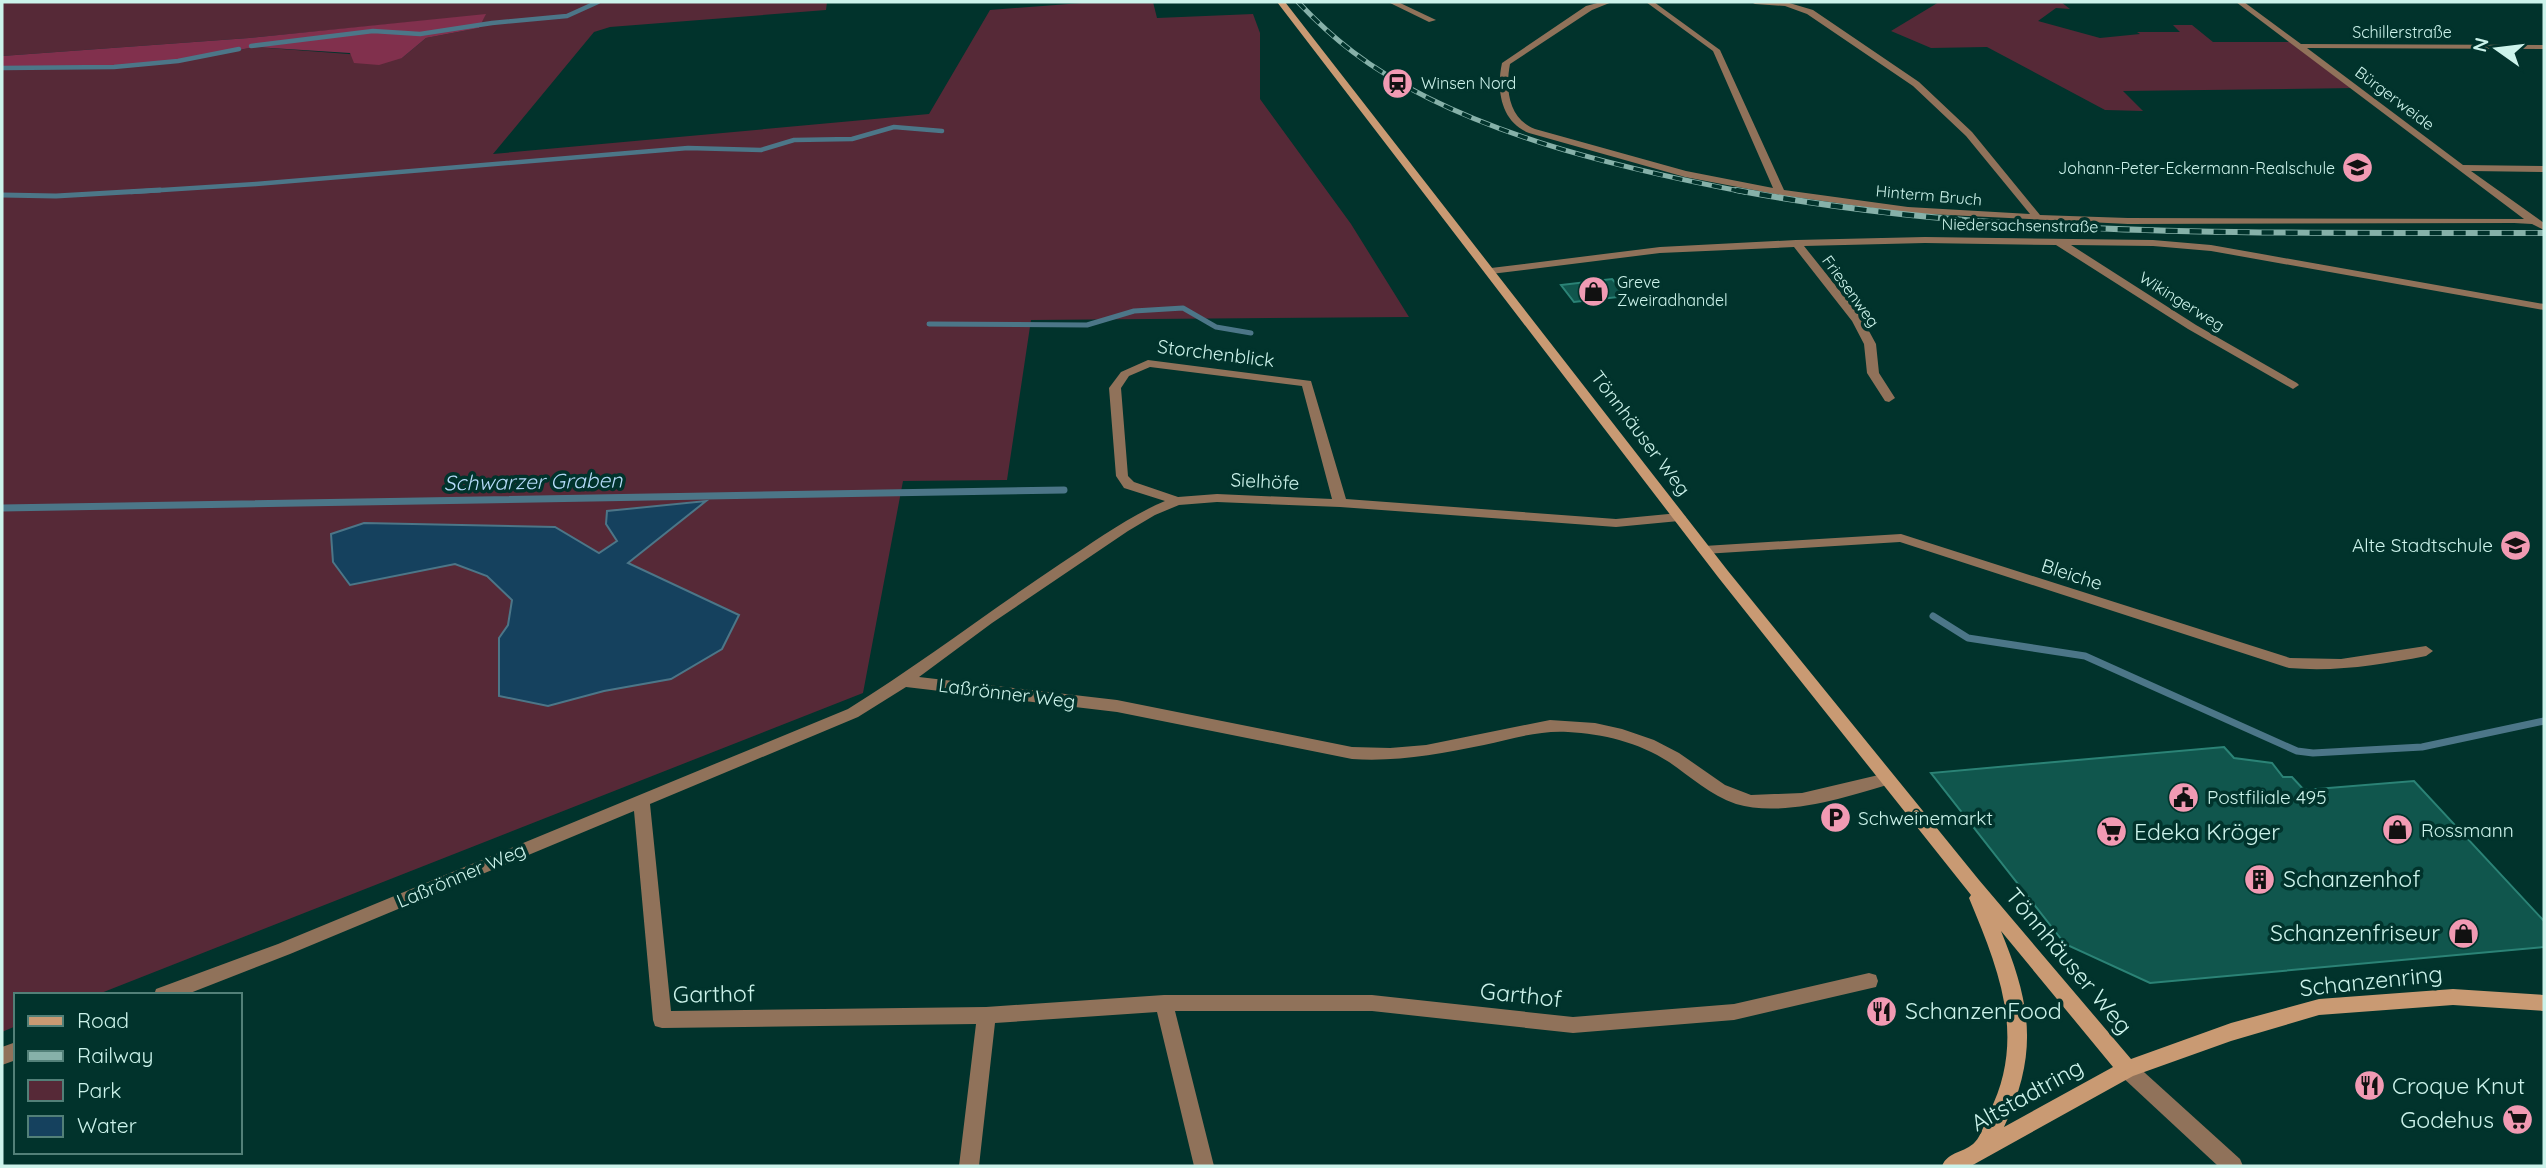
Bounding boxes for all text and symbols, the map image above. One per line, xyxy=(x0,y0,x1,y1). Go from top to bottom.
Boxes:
north arrow xyxy=(2462,14,2532,84)
street label: Schillerstraße xyxy=(2352,22,2452,42)
text: N xyxy=(2467,35,2494,55)
street label: Bürgerweide xyxy=(2351,62,2439,134)
station icon: Winsen Nord xyxy=(1381,66,1415,100)
place label: Winsen Nord xyxy=(1421,73,1516,93)
school or university icon: Johann-Peter-Eckermann-Realschule xyxy=(2341,151,2375,185)
place label: Johann-Peter-Eckermann-Realschule xyxy=(2058,158,2335,178)
street label: Hinterm Bruch xyxy=(1875,180,1983,210)
street label: Niedersachsenstraße xyxy=(1941,214,2099,236)
street label: Friesenweg xyxy=(1818,251,1884,331)
street label: Wikingerweg xyxy=(2136,267,2228,335)
place label: Greve Zweiradhandel xyxy=(1617,272,1728,310)
shop icon: Greve Zweiradhandel xyxy=(1577,274,1611,308)
street label: Storchenblick xyxy=(1156,334,1276,372)
street label: Tönnhäuser Weg xyxy=(1586,366,1696,500)
water label: Schwarzer Graben xyxy=(443,466,623,496)
street label: Sielhöfe xyxy=(1230,467,1300,495)
school or university icon: Alte Stadtschule xyxy=(2499,528,2533,562)
place label: Alte Stadtschule xyxy=(2352,533,2493,557)
street label: Bleiche xyxy=(2038,553,2106,595)
street label: Laßrönner Weg xyxy=(937,673,1077,713)
public building icon: Postfiliale 495 xyxy=(2167,780,2201,814)
place label: Postfiliale 495 xyxy=(2207,785,2327,809)
parking icon: Schweinemarkt xyxy=(1818,801,1852,835)
place label: Schweinemarkt xyxy=(1858,806,1993,830)
shop icon: Rossmann xyxy=(2381,813,2415,847)
supermarket icon: Edeka Kröger xyxy=(2094,815,2128,849)
place label: Edeka Kröger xyxy=(2134,817,2280,846)
place label: Rossmann xyxy=(2421,818,2514,842)
street label: Laßrönner Weg xyxy=(393,837,529,913)
building icon: Schanzenhof xyxy=(2243,862,2277,896)
place label: Schanzenhof xyxy=(2283,864,2420,893)
street label: Tönnhäuser Weg xyxy=(2000,882,2139,1040)
shop icon: Schanzenfriseur xyxy=(2446,916,2480,950)
place label: Schanzenfriseur xyxy=(2270,918,2440,947)
street label: Schanzenring xyxy=(2298,959,2444,1002)
street label: Garthof xyxy=(1479,976,1563,1013)
street label: Garthof xyxy=(673,978,755,1009)
legend xyxy=(14,993,242,1154)
restaurant icon: SchanzenFood xyxy=(1865,994,1899,1028)
place label: SchanzenFood xyxy=(1905,996,2062,1025)
text: Road xyxy=(77,1007,129,1033)
text: Railway xyxy=(77,1042,153,1068)
street label: Altstadtring xyxy=(1965,1052,2088,1137)
restaurant icon: Croque Knut xyxy=(2352,1069,2386,1103)
place label: Croque Knut xyxy=(2392,1071,2525,1100)
text: Park xyxy=(77,1077,121,1103)
supermarket icon: Godehus xyxy=(2500,1103,2534,1137)
place label: Godehus xyxy=(2400,1105,2494,1134)
text: Water xyxy=(77,1112,137,1138)

